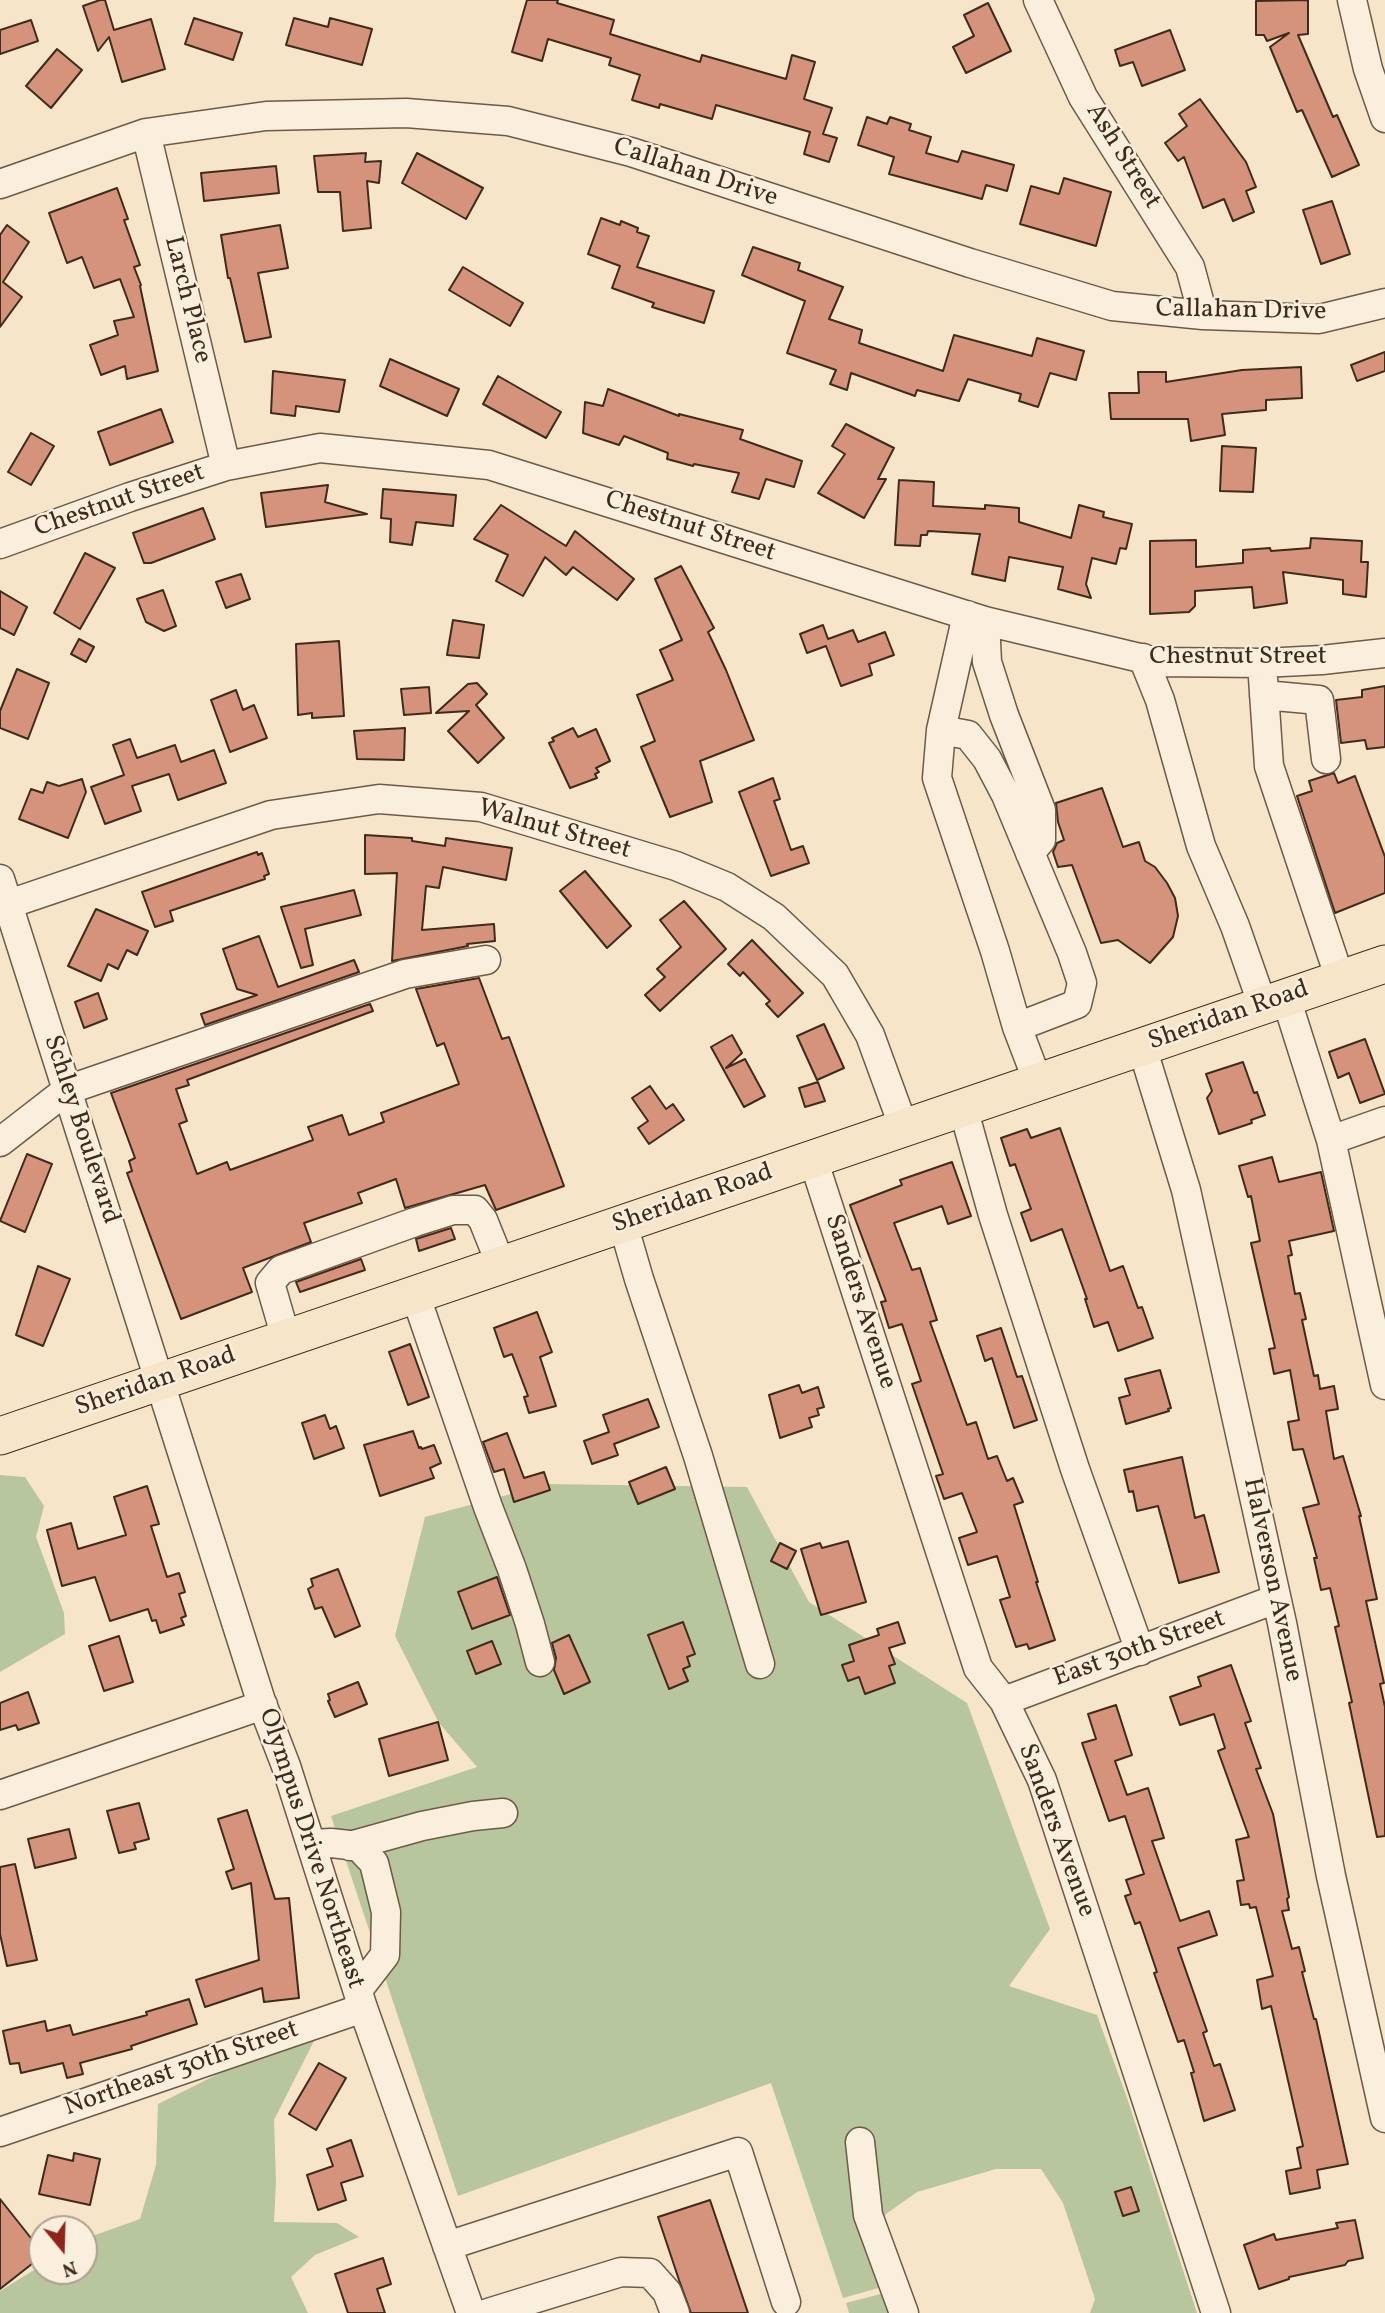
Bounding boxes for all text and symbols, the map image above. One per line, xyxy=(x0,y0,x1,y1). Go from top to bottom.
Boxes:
street label: Ash Street xyxy=(1077,99,1167,215)
street label: Callahan Drive xyxy=(609,133,781,215)
street label: Larch Place xyxy=(155,233,217,367)
street label: Callahan Drive xyxy=(1155,295,1327,329)
street label: Chestnut Street xyxy=(31,458,209,546)
street label: Chestnut Street xyxy=(601,486,779,570)
street label: Chestnut Street xyxy=(1149,642,1327,674)
street label: Walnut Street xyxy=(474,794,634,868)
street label: Sheridan Road xyxy=(1145,975,1313,1059)
street label: Schley Boulevard xyxy=(35,1032,125,1228)
street label: Sheridan Road xyxy=(609,1158,777,1242)
street label: Sanders Avenue xyxy=(816,1211,902,1393)
street label: Sheridan Road xyxy=(72,1341,240,1425)
street label: Halverson Avenue xyxy=(1234,1475,1308,1685)
street label: East 30th Street xyxy=(1050,1604,1230,1696)
street label: Olympus Drive Northeast xyxy=(250,1705,370,1993)
street label: Sanders Avenue xyxy=(1009,1740,1101,1922)
street label: Northeast 30th Street xyxy=(61,2015,303,2125)
north arrow xyxy=(28,2215,98,2285)
text: N xyxy=(58,2253,80,2283)

